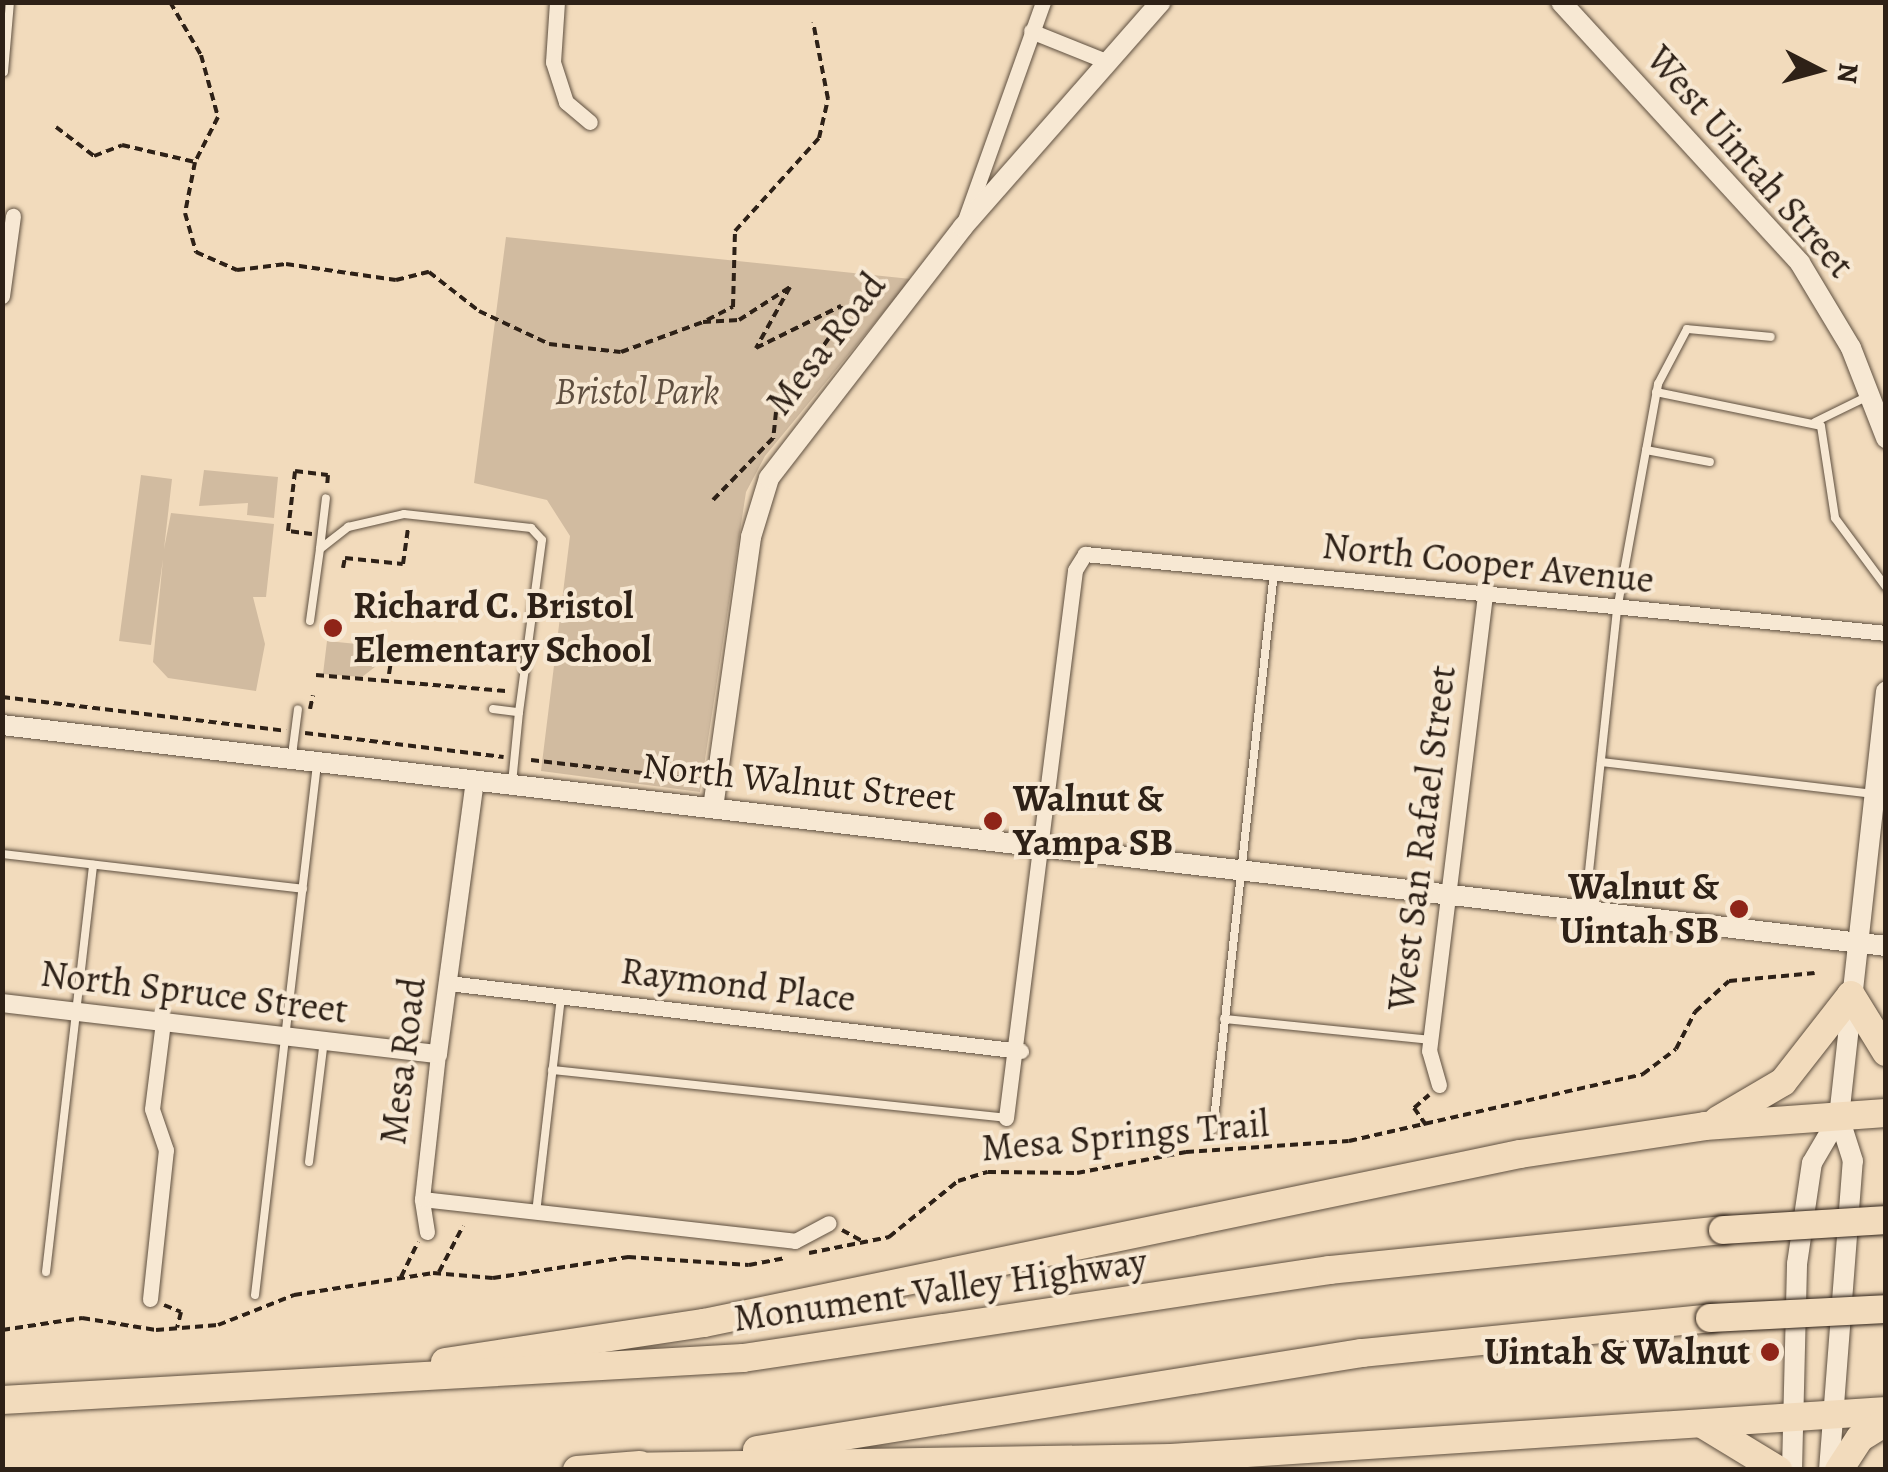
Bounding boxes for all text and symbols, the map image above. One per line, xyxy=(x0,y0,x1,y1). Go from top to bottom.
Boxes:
north arrow xyxy=(1768,20,1868,120)
street label: West Uintah Street xyxy=(1637,36,1863,288)
text: N xyxy=(1828,61,1868,85)
street label: Mesa Road xyxy=(756,264,896,424)
park label: Bristol Park xyxy=(554,369,720,415)
street label: North Cooper Avenue xyxy=(1320,523,1656,603)
place label: Richard C. Bristol Elementary School xyxy=(353,583,651,672)
marker: Richard C. Bristol Elementary School xyxy=(322,617,344,639)
street label: West San Rafael Street xyxy=(1378,663,1466,1013)
street label: North Walnut Street xyxy=(640,743,958,821)
place label: Walnut & Yampa SB xyxy=(1013,776,1173,866)
marker: Walnut & Yampa SB xyxy=(982,810,1004,832)
place label: Walnut & Uintah SB xyxy=(1560,864,1719,954)
marker: Walnut & Uintah SB xyxy=(1728,898,1750,920)
street label: Raymond Place xyxy=(618,948,858,1022)
street label: North Spruce Street xyxy=(38,951,350,1033)
street label: Mesa Road xyxy=(370,975,436,1147)
street label: Mesa Springs Trail xyxy=(979,1101,1271,1171)
street label: Monument Valley Highway xyxy=(730,1238,1150,1342)
place label: Uintah & Walnut xyxy=(1484,1329,1750,1375)
marker: Uintah & Walnut xyxy=(1759,1341,1781,1363)

